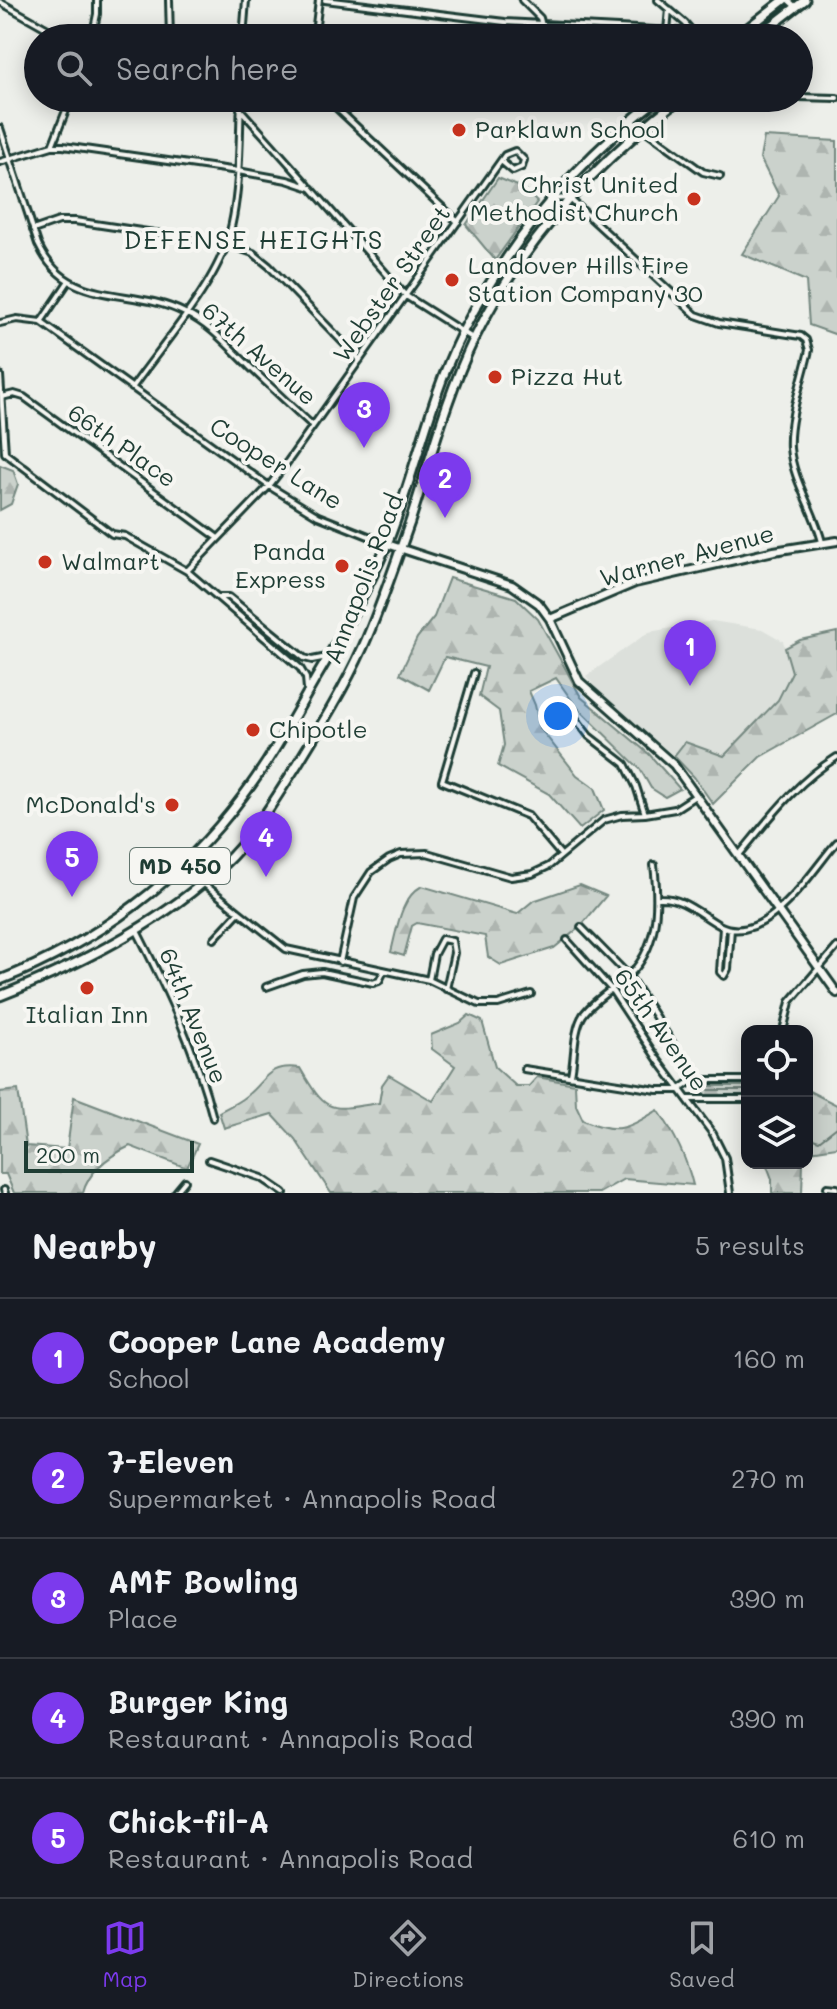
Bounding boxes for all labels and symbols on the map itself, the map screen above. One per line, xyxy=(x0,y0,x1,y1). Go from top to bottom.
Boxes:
place label: Parklawn School xyxy=(475,113,666,144)
marker: Parklawn School xyxy=(450,121,468,139)
place label: Christ United Methodist Church xyxy=(470,168,678,227)
marker: Christ United Methodist Church xyxy=(685,190,703,208)
street label: Webster Street xyxy=(325,199,456,368)
district label: DEFENSE HEIGHTS xyxy=(124,222,384,256)
place label: Landover Hills Fire Station Company 30 xyxy=(468,249,703,308)
marker: Landover Hills Fire Station Company 30 xyxy=(443,271,461,289)
street label: 67th Avenue xyxy=(196,294,324,411)
place label: Pizza Hut xyxy=(511,360,623,391)
marker: Pizza Hut xyxy=(486,368,504,386)
pin: 3 xyxy=(338,382,390,448)
street label: 66th Place xyxy=(63,396,183,493)
street label: Cooper Lane xyxy=(205,410,349,516)
pin: 2 xyxy=(419,452,471,518)
street label: Annapolis Road xyxy=(316,489,409,668)
street label: Warner Avenue xyxy=(596,516,777,593)
place label: Panda Express xyxy=(235,535,326,594)
place label: Walmart xyxy=(61,545,160,576)
marker: Walmart xyxy=(36,553,54,571)
marker: Panda Express xyxy=(333,557,351,575)
pin: 1 xyxy=(664,620,716,686)
your location xyxy=(538,696,578,736)
place label: Chipotle xyxy=(269,713,368,744)
marker: Chipotle xyxy=(244,721,262,739)
place label: McDonald's xyxy=(26,788,156,819)
marker: McDonald's xyxy=(163,796,181,814)
pin: 4 xyxy=(240,811,292,877)
pin: 5 xyxy=(46,831,98,897)
road number: MD 450 xyxy=(130,848,230,884)
street label: 64th Avenue xyxy=(153,943,236,1088)
street label: 65th Avenue xyxy=(608,962,716,1097)
marker: Italian Inn xyxy=(78,979,96,997)
place label: Italian Inn xyxy=(26,998,148,1029)
scale bar xyxy=(24,1137,194,1173)

